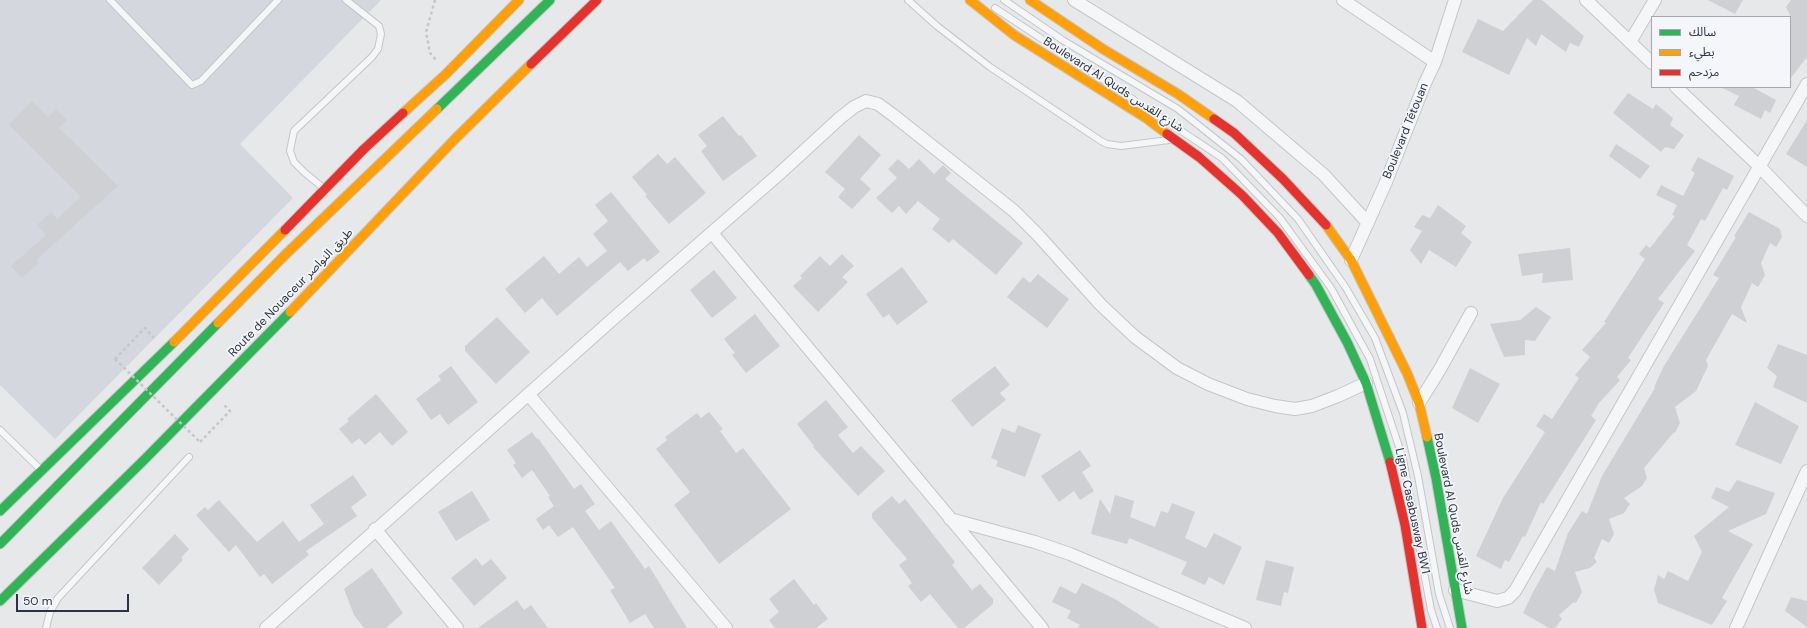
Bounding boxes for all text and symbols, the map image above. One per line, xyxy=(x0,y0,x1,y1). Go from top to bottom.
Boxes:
legend xyxy=(1651,16,1791,88)
text: سالك xyxy=(1689,24,1716,40)
street label: Boulevard Al Quds شارع القدس xyxy=(1040,34,1186,136)
text: بطيء xyxy=(1689,44,1715,60)
text: مزدحم xyxy=(1689,64,1719,80)
street label: Boulevard Tétouan xyxy=(1380,81,1432,181)
street label: Route de Nouaceur طريق النواصر xyxy=(226,226,356,360)
street label: Boulevard Al Quds شارع القدس xyxy=(1430,432,1476,596)
street label: Ligne Casabusway BW1 xyxy=(1392,447,1432,575)
scale bar xyxy=(18,586,131,612)
text: 50 m xyxy=(23,593,52,609)

